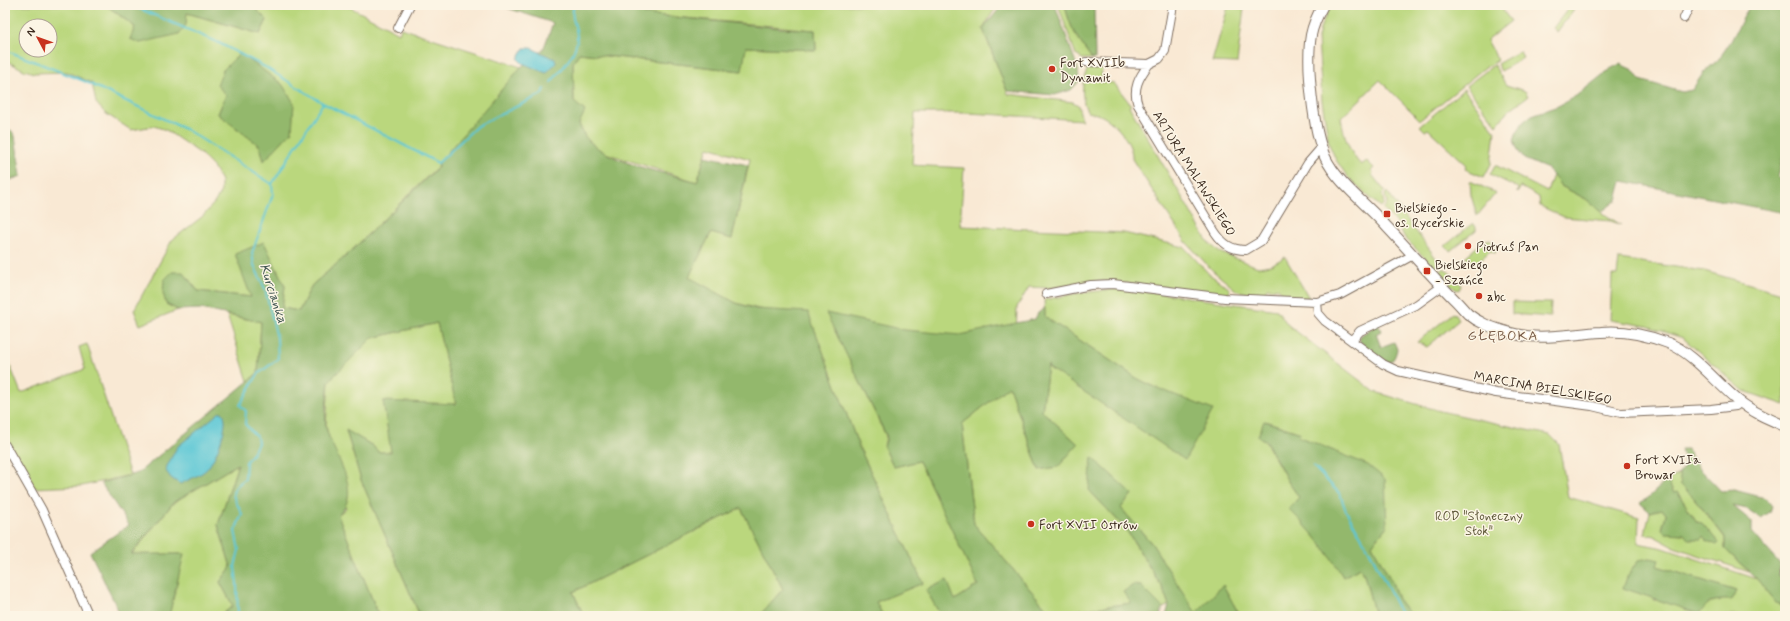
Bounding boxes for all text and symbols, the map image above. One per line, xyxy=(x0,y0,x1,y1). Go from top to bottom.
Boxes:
north arrow xyxy=(18,18,58,58)
text: N xyxy=(24,25,39,39)
place label: Fort XVIIb Dynamit xyxy=(1060,55,1125,87)
marker: Fort XVIIb Dynamit xyxy=(1047,64,1057,74)
street label: ARTURA MALAWSKIEGO xyxy=(1148,108,1239,240)
place label: Bielskiego - os. Rycerskie xyxy=(1395,200,1465,232)
marker: Bielskiego - os. Rycerskie xyxy=(1382,209,1392,219)
place label: Piotruś Pan xyxy=(1476,239,1539,256)
marker: Piotruś Pan xyxy=(1463,241,1473,251)
place label: Bielskiego - Szańce xyxy=(1435,257,1487,289)
water label: Kurcianka xyxy=(255,261,291,325)
marker: Bielskiego - Szańce xyxy=(1422,266,1432,276)
place label: abc xyxy=(1487,289,1506,306)
marker: abc xyxy=(1474,291,1484,301)
district label: GŁĘBOKA xyxy=(1468,327,1538,345)
street label: MARCINA BIELSKIEGO xyxy=(1472,368,1613,409)
place label: Fort XVIIa Browar xyxy=(1635,452,1701,484)
marker: Fort XVIIa Browar xyxy=(1622,461,1632,471)
park label: ROD "Słoneczny Stok" xyxy=(1435,508,1523,540)
place label: Fort XVII Ostrów xyxy=(1039,517,1138,534)
marker: Fort XVII Ostrów xyxy=(1026,519,1036,529)

